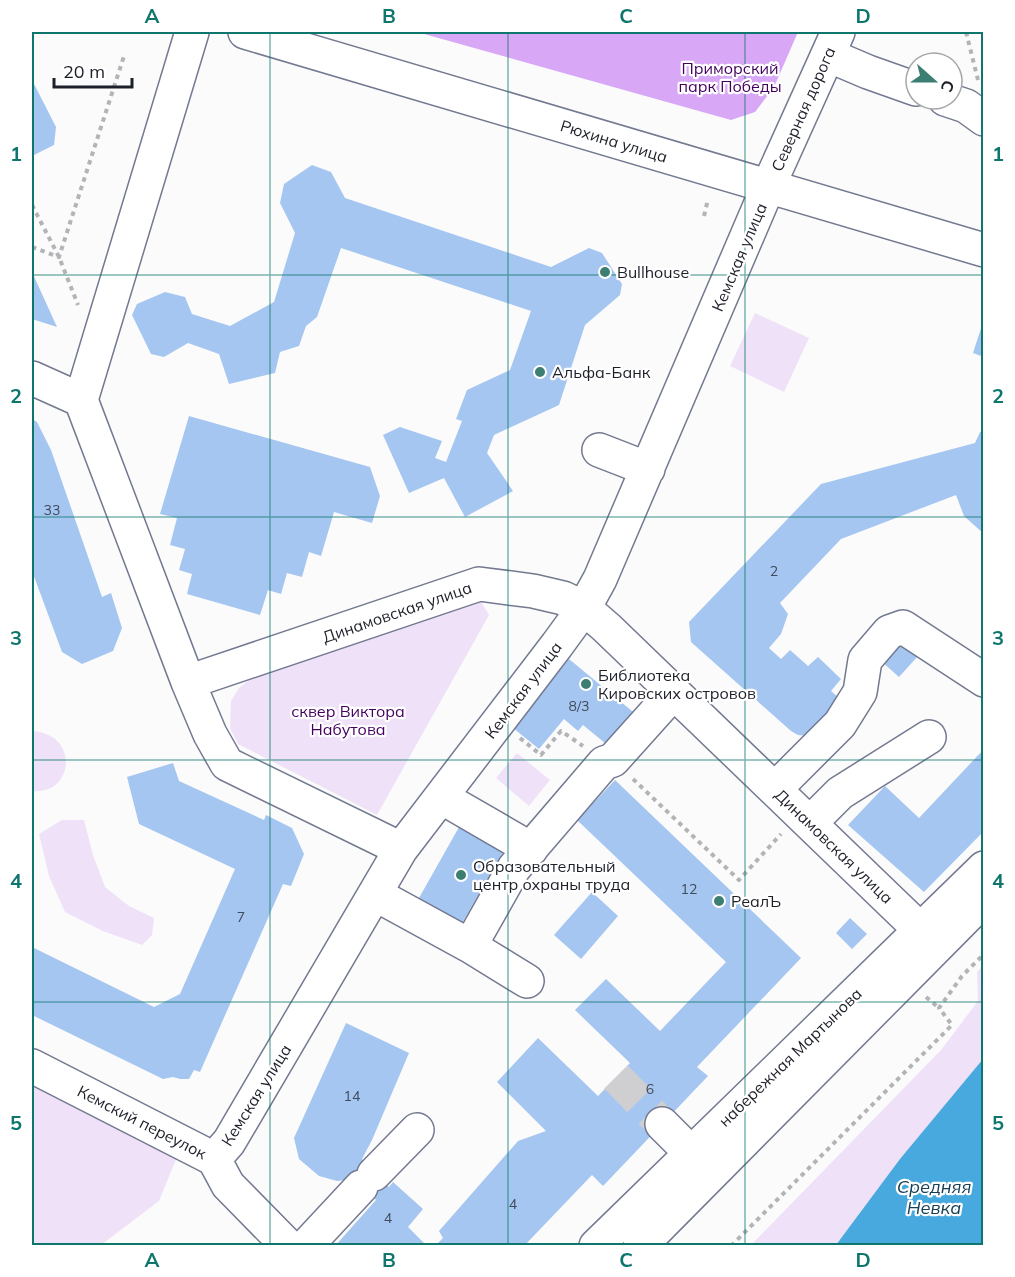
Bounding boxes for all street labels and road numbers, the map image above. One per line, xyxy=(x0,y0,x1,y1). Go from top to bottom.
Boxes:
street label: Северная дорога xyxy=(767,44,839,174)
street label: Рюхина улица xyxy=(558,115,670,167)
street label: Кемская улица xyxy=(707,200,771,314)
street label: Динамовская улица xyxy=(320,577,474,647)
street label: Кемская улица xyxy=(480,638,566,742)
street label: Динамовская улица xyxy=(771,784,897,908)
street label: набережная Мартынова xyxy=(714,983,866,1131)
street label: Кемская улица xyxy=(217,1040,295,1150)
street label: Кемский переулок xyxy=(74,1081,210,1163)

